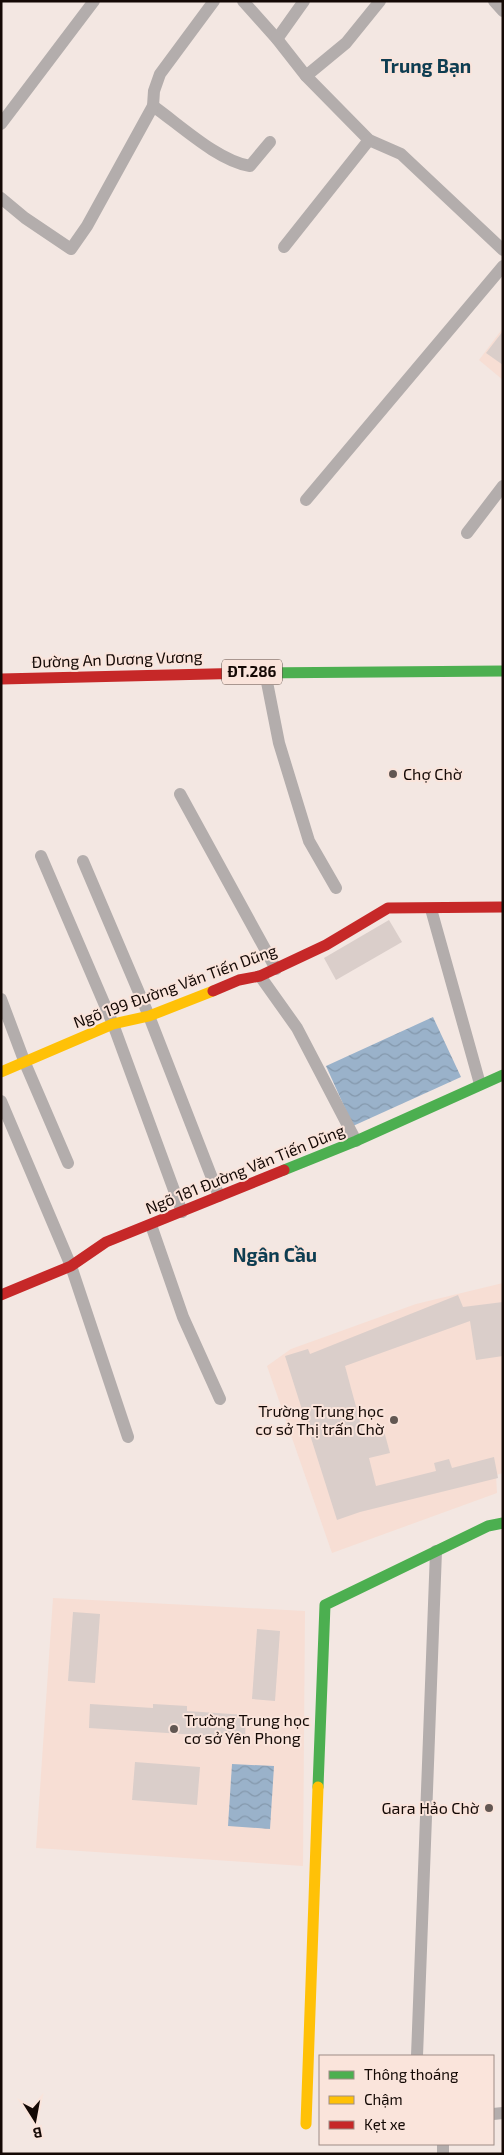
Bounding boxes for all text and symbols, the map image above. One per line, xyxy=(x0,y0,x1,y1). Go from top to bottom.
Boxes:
district label: Trung Bạn xyxy=(381,54,471,77)
street label: Đường An Dương Vương xyxy=(31,646,203,671)
road number: ĐT.286 xyxy=(222,660,282,684)
place label: Chợ Chờ xyxy=(403,764,463,783)
marker: Chợ Chờ xyxy=(387,768,399,780)
street label: Ngõ 199 Đường Văn Tiến Dũng xyxy=(70,940,279,1031)
street label: Ngõ 181 Đường Văn Tiến Dũng xyxy=(143,1120,347,1217)
district label: Ngân Cầu xyxy=(233,1243,317,1266)
place label: Trường Trung học cơ sở Thị trấn Chờ xyxy=(255,1401,385,1438)
marker: Trường Trung học cơ sở Thị trấn Chờ xyxy=(388,1414,400,1426)
place label: Trường Trung học cơ sở Yên Phong xyxy=(184,1710,310,1747)
marker: Trường Trung học cơ sở Yên Phong xyxy=(168,1723,180,1735)
place label: Gara Hảo Chờ xyxy=(382,1798,480,1817)
marker: Gara Hảo Chờ xyxy=(483,1802,495,1814)
legend xyxy=(319,2055,494,2145)
text: Thông thoáng xyxy=(364,2065,459,2083)
text: Chậm xyxy=(364,2090,403,2108)
north arrow xyxy=(10,2095,60,2145)
text: Kẹt xe xyxy=(364,2115,406,2133)
text: B xyxy=(32,2124,44,2142)

